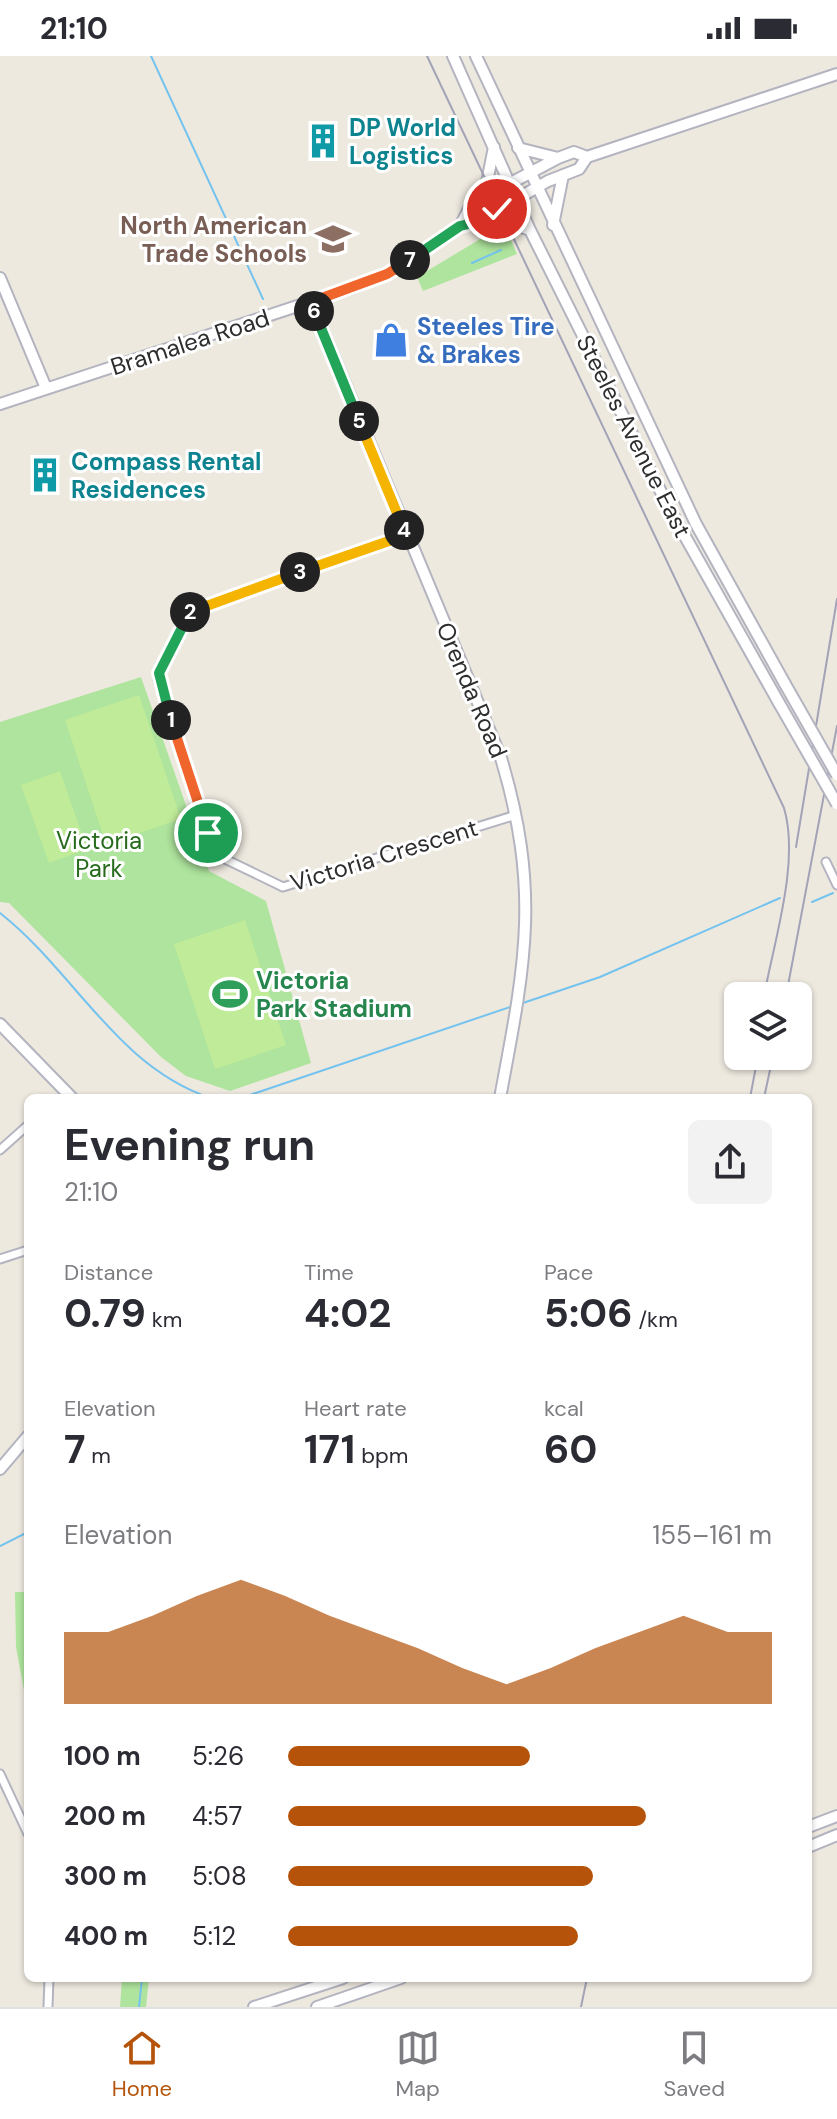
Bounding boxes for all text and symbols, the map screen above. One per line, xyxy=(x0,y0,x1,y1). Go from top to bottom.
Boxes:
text: 21:10 xyxy=(40,9,108,48)
place label: DP World Logistics xyxy=(349,112,456,171)
building icon: DP World Logistics xyxy=(304,122,342,160)
pin xyxy=(463,175,531,243)
icon: check xyxy=(475,187,519,231)
place label: North American Trade Schools xyxy=(120,210,307,269)
school or university icon: North American Trade Schools xyxy=(314,220,352,258)
pin: 7 xyxy=(390,240,430,280)
text: 7 xyxy=(404,245,416,274)
pin: 6 xyxy=(294,291,334,331)
text: 6 xyxy=(307,296,321,325)
street label: Bramalea Road xyxy=(107,302,273,382)
place label: Steeles Tire & Brakes xyxy=(417,311,555,370)
shop icon: Steeles Tire & Brakes xyxy=(372,321,410,359)
street label: Steeles Avenue East xyxy=(570,330,698,542)
pin: 5 xyxy=(339,401,379,441)
text: 5 xyxy=(352,406,366,435)
place label: Compass Rental Residences xyxy=(71,446,261,505)
building icon: Compass Rental Residences xyxy=(26,456,64,494)
pin: 4 xyxy=(384,510,424,550)
text: 4 xyxy=(397,515,411,544)
pin: 3 xyxy=(280,552,320,592)
text: 3 xyxy=(293,557,307,586)
pin: 2 xyxy=(170,592,210,632)
text: 2 xyxy=(184,597,196,626)
street label: Orenda Road xyxy=(429,617,515,763)
pin: 1 xyxy=(151,700,191,740)
text: 1 xyxy=(167,705,175,734)
pin xyxy=(174,799,242,867)
icon: arrive xyxy=(186,811,230,855)
street label: Victoria Crescent xyxy=(286,812,482,898)
park label: Victoria Park xyxy=(56,825,142,884)
place label: Victoria Park Stadium xyxy=(256,965,412,1024)
sports icon: Victoria Park Stadium xyxy=(211,975,249,1013)
map controls xyxy=(724,982,812,1070)
button: layers xyxy=(724,982,812,1070)
text: Evening run xyxy=(64,1116,315,1174)
button: share xyxy=(688,1120,772,1204)
text: 21:10 xyxy=(64,1175,118,1209)
text: Distance xyxy=(64,1258,153,1287)
text: Time xyxy=(304,1258,354,1287)
text: Pace xyxy=(544,1258,593,1287)
text: 0.79 xyxy=(64,1287,146,1339)
text: 4:02 xyxy=(304,1287,391,1339)
text: 5:06 xyxy=(544,1287,633,1339)
text: km xyxy=(146,1305,182,1334)
text: /km xyxy=(633,1305,678,1334)
text: Elevation xyxy=(64,1394,156,1423)
text: Heart rate xyxy=(304,1394,407,1423)
text: kcal xyxy=(544,1394,584,1423)
text: 7 xyxy=(64,1423,85,1475)
text: 171 xyxy=(304,1423,355,1475)
text: 60 xyxy=(544,1423,598,1475)
text: m xyxy=(85,1441,111,1470)
text: bpm xyxy=(355,1441,408,1470)
text: Elevation xyxy=(64,1518,172,1552)
text: 155–161 m xyxy=(652,1518,772,1552)
text: 100 m xyxy=(64,1739,141,1773)
text: 5:26 xyxy=(192,1739,244,1773)
text: 200 m xyxy=(64,1799,146,1833)
text: 4:57 xyxy=(192,1799,242,1833)
text: 300 m xyxy=(64,1859,147,1893)
text: 5:08 xyxy=(192,1859,247,1893)
text: 400 m xyxy=(64,1919,148,1953)
text: 5:12 xyxy=(192,1919,236,1953)
tab: Home xyxy=(112,2026,172,2103)
tab: Map xyxy=(396,2026,440,2103)
tab: Saved xyxy=(663,2026,725,2103)

